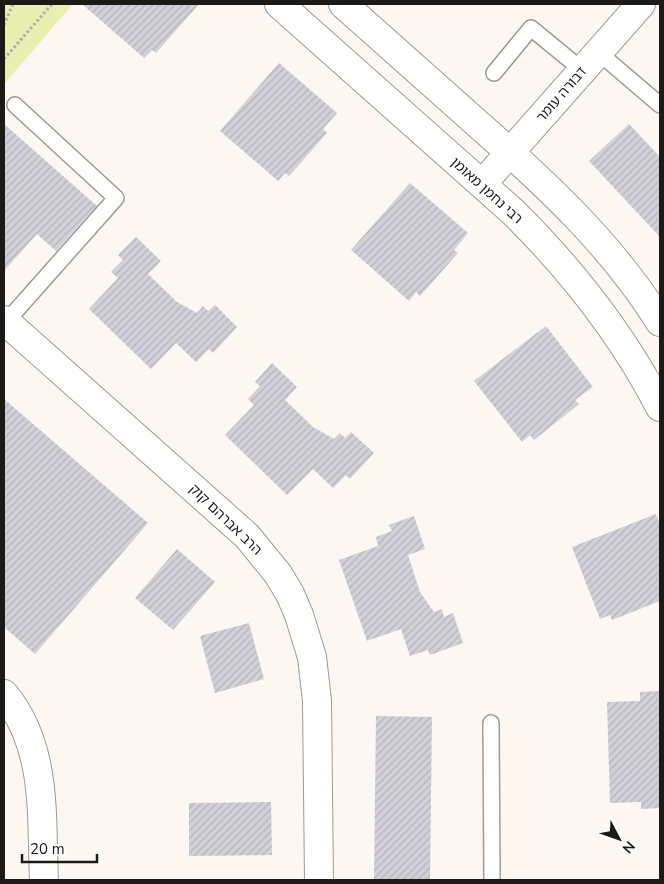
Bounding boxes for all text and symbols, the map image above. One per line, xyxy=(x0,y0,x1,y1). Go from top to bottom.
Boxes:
street label: דבורה עומר xyxy=(532,62,591,126)
street label: רבי נחמן מאומן xyxy=(447,153,527,228)
street label: הרב אברהם קוק xyxy=(185,480,266,559)
north arrow xyxy=(594,814,644,864)
scale bar xyxy=(22,832,98,864)
text: N xyxy=(618,837,639,857)
text: 20 m xyxy=(30,839,65,859)

